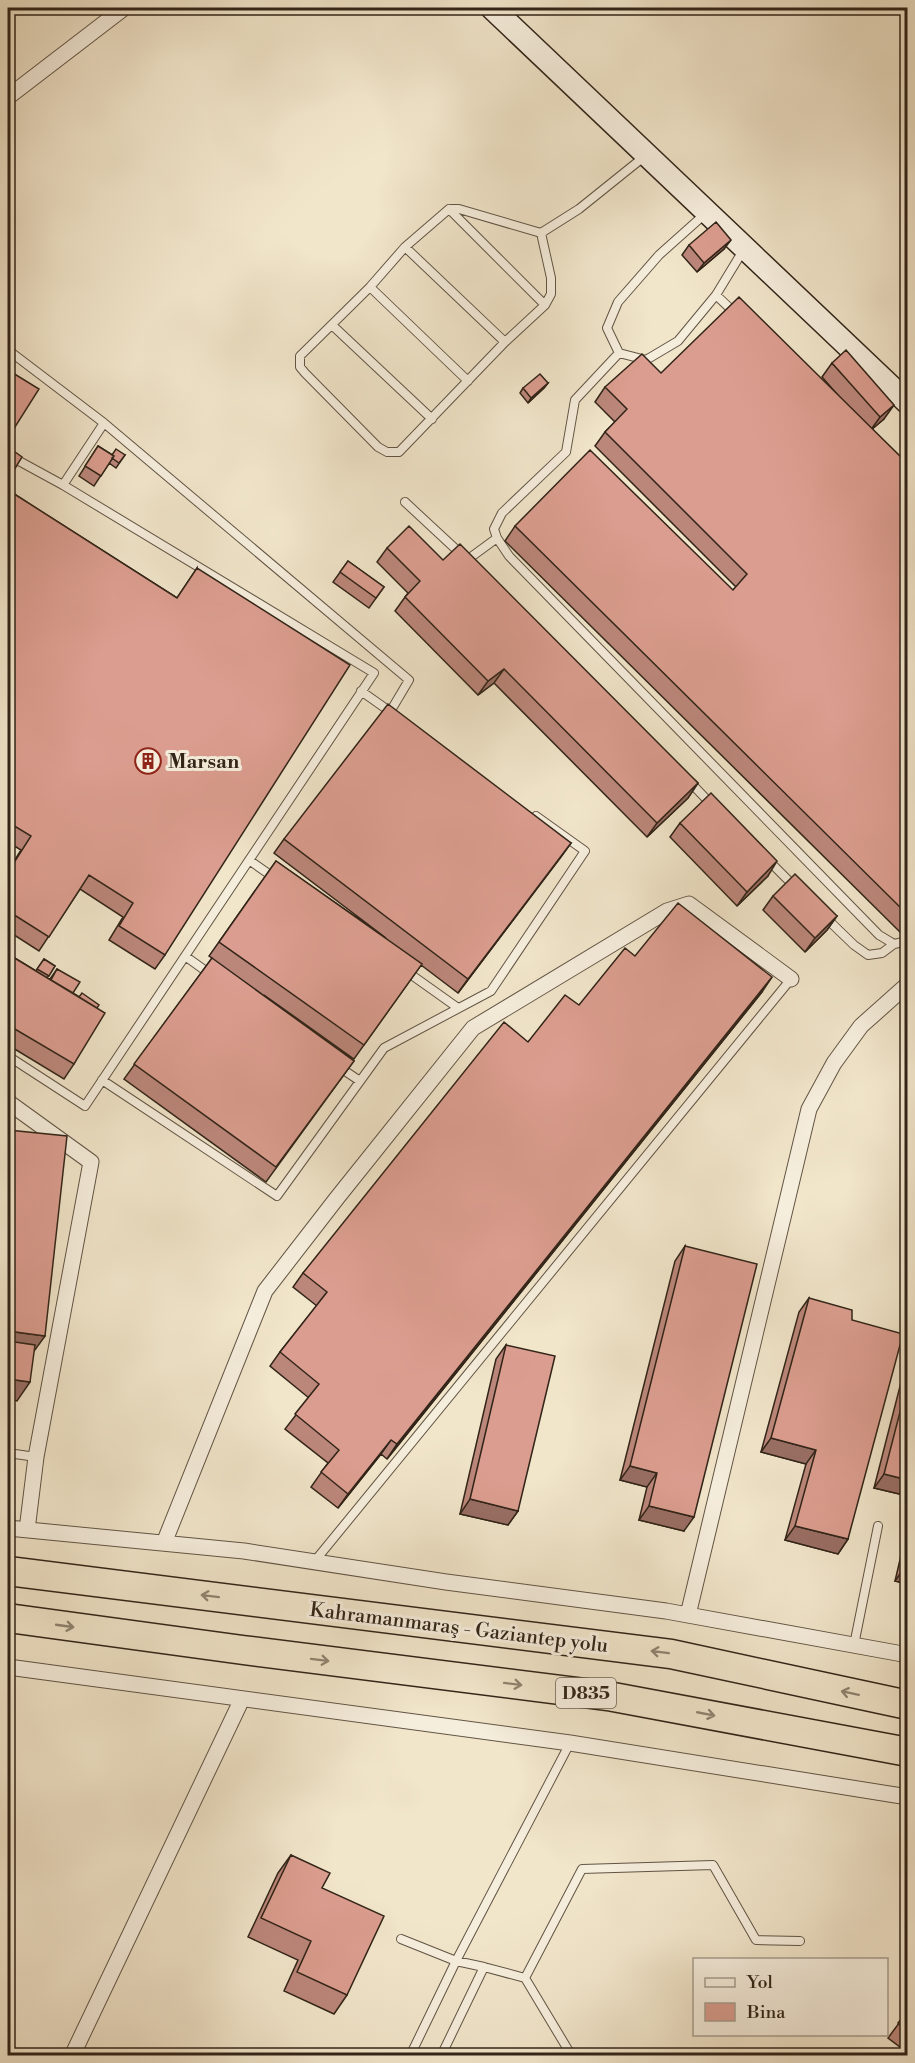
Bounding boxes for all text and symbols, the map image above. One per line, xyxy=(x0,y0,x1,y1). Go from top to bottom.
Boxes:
building icon: Marsan xyxy=(133,746,163,776)
place label: Marsan xyxy=(168,750,240,775)
one-way arrow xyxy=(201,1591,221,1602)
street label: Kahramanmaraş - Gaziantep yolu xyxy=(308,1598,610,1659)
one-way arrow xyxy=(55,1620,75,1631)
one-way arrow xyxy=(650,1646,670,1657)
one-way arrow xyxy=(309,1655,329,1666)
road number: D835 xyxy=(556,1678,616,1708)
one-way arrow xyxy=(503,1679,522,1690)
one-way arrow xyxy=(841,1687,860,1698)
one-way arrow xyxy=(695,1709,715,1720)
legend xyxy=(693,1958,888,2036)
text: Yol xyxy=(746,1971,774,1994)
text: Bina xyxy=(746,2001,786,2024)

